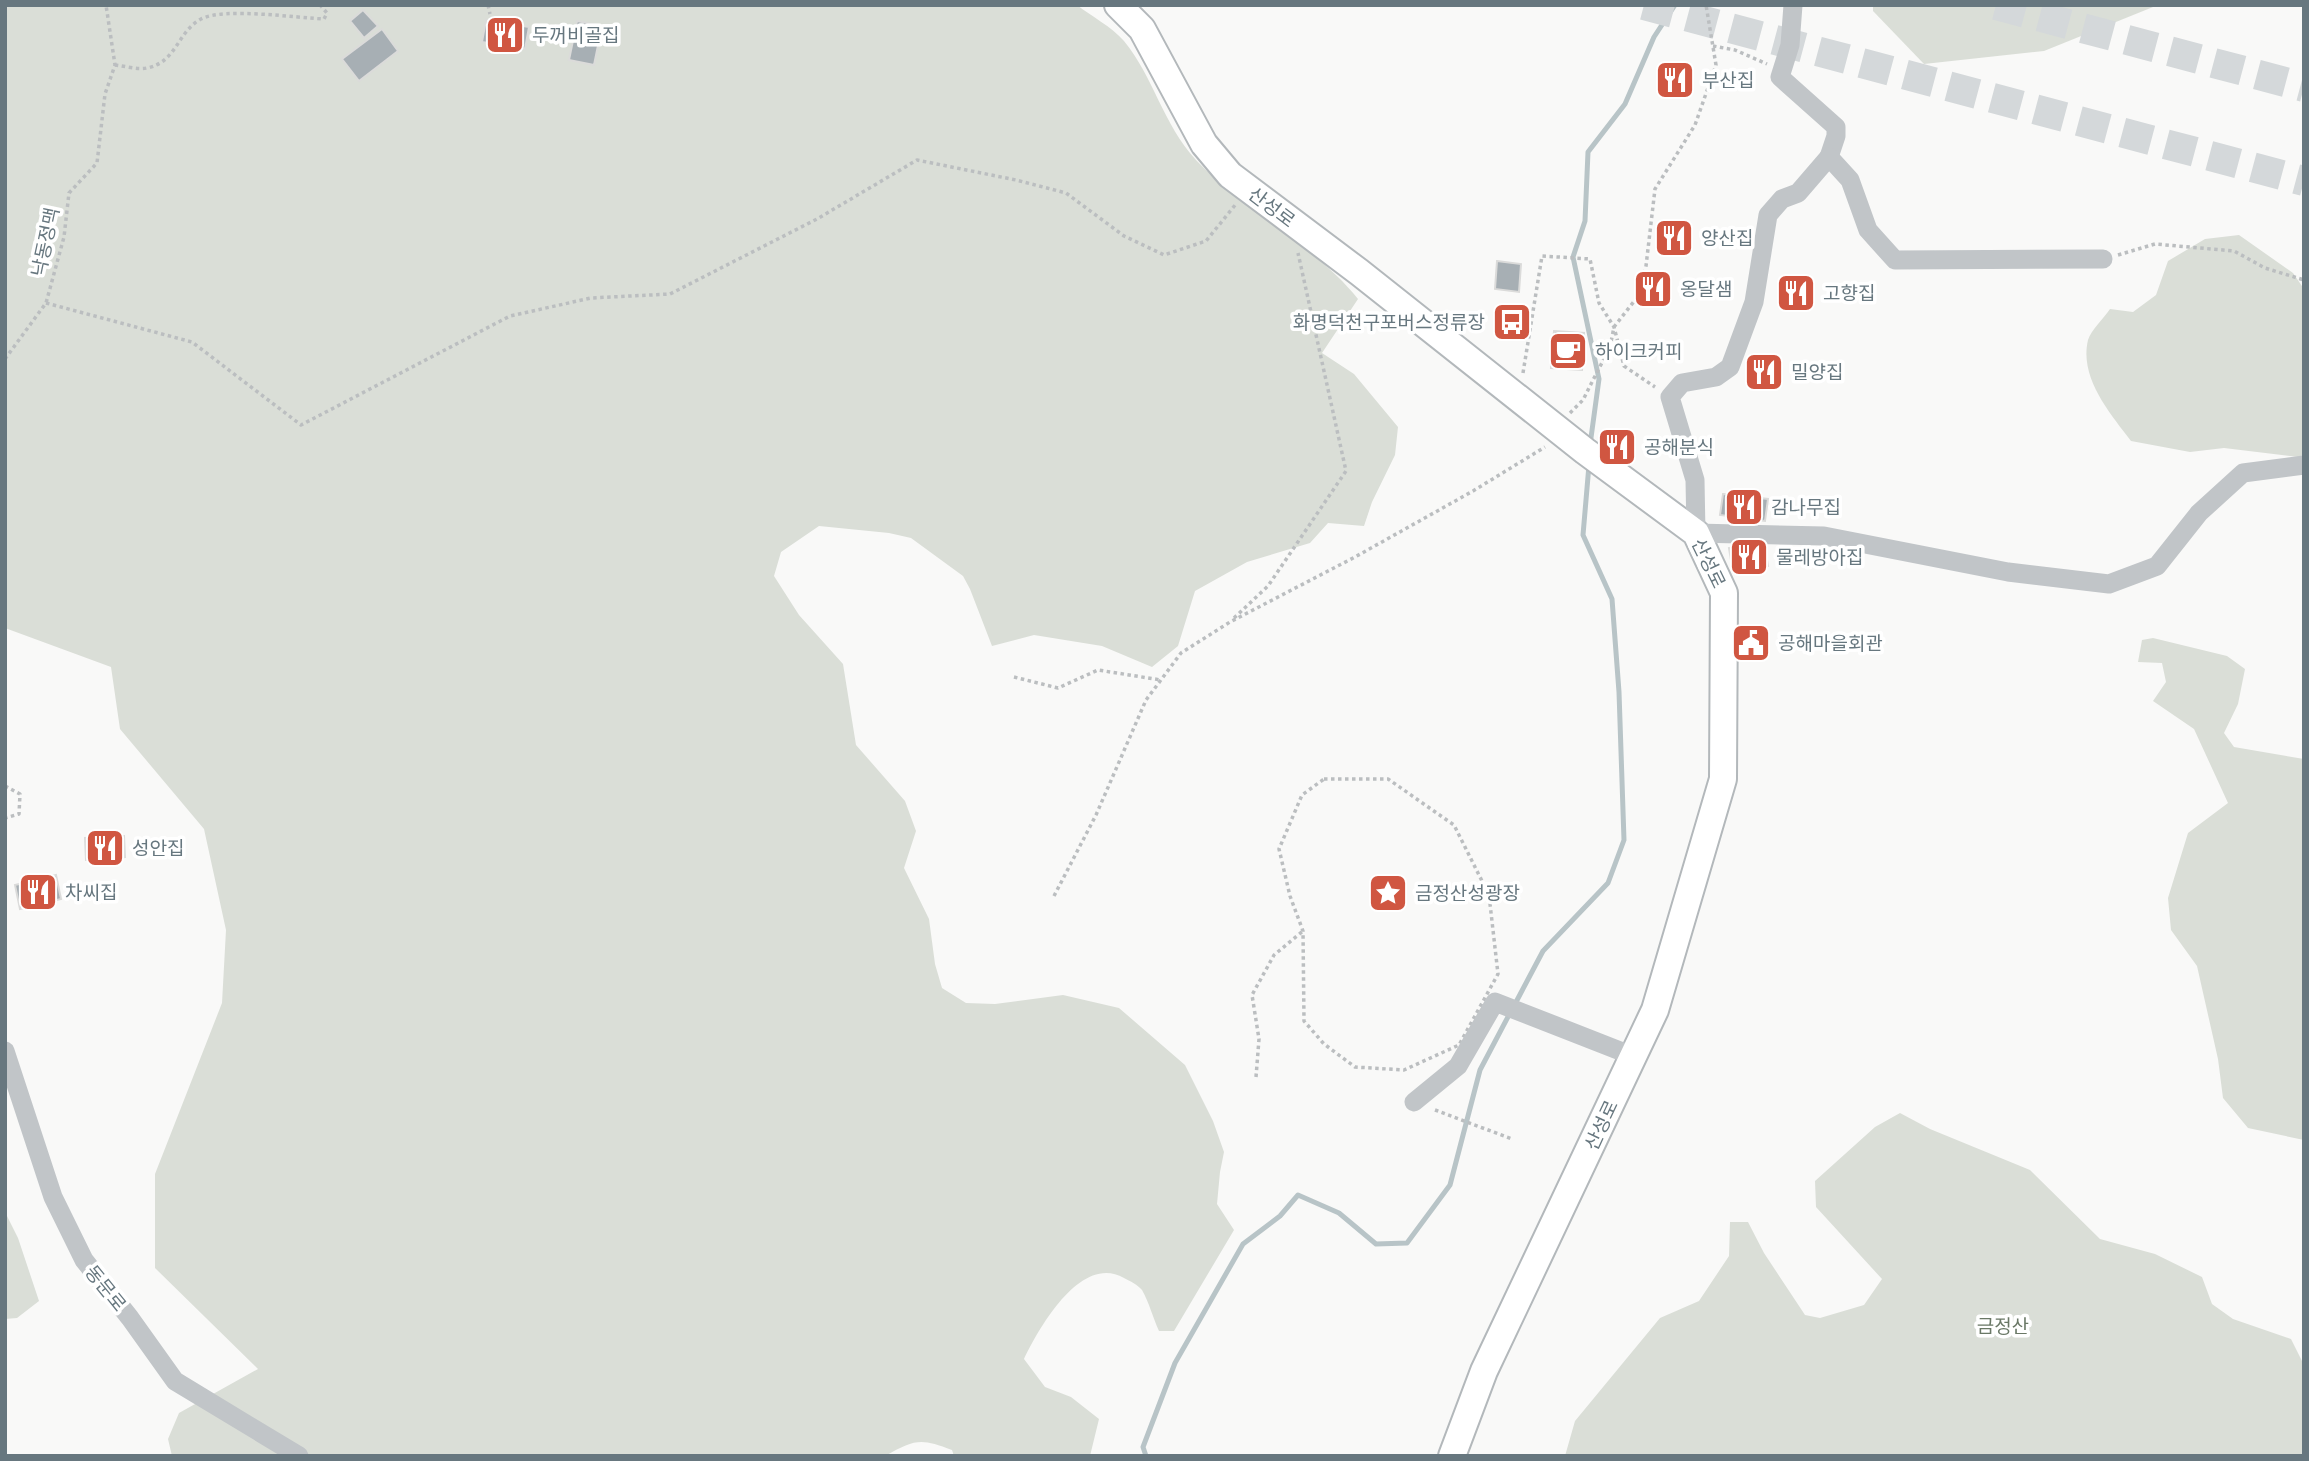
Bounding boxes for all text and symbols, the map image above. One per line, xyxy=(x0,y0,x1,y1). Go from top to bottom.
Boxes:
restaurant icon: 두꺼비골집 xyxy=(484,14,526,56)
place label: 두꺼비골집 xyxy=(532,23,619,50)
restaurant icon: 부산집 xyxy=(1654,59,1696,101)
place label: 부산집 xyxy=(1702,68,1754,95)
street label: 산성로 xyxy=(1242,182,1300,235)
street label: 낙동정맥 xyxy=(26,205,67,279)
restaurant icon: 양산집 xyxy=(1653,217,1695,259)
place label: 양산집 xyxy=(1701,226,1753,253)
restaurant icon: 옹달샘 xyxy=(1632,268,1674,310)
restaurant icon: 고향집 xyxy=(1775,272,1817,314)
place label: 옹달샘 xyxy=(1680,277,1732,304)
place label: 고향집 xyxy=(1823,281,1875,308)
bus stop icon: 화명덕천구포버스정류장 xyxy=(1491,301,1533,343)
place label: 화명덕천구포버스정류장 xyxy=(1293,310,1485,337)
cafe icon: 하이크커피 xyxy=(1547,330,1589,372)
place label: 하이크커피 xyxy=(1595,339,1682,366)
restaurant icon: 밀양집 xyxy=(1743,351,1785,393)
place label: 밀양집 xyxy=(1791,360,1843,387)
restaurant icon: 공해분식 xyxy=(1596,426,1638,468)
place label: 공해분식 xyxy=(1644,435,1714,462)
restaurant icon: 감나무집 xyxy=(1723,486,1765,528)
place label: 감나무집 xyxy=(1771,495,1841,522)
street label: 산성로 xyxy=(1684,534,1731,593)
restaurant icon: 물레방아집 xyxy=(1728,536,1770,578)
place label: 물레방아집 xyxy=(1776,545,1863,572)
public building icon: 공해마을회관 xyxy=(1730,622,1772,664)
place label: 공해마을회관 xyxy=(1778,631,1883,658)
restaurant icon: 성안집 xyxy=(84,827,126,869)
place label: 성안집 xyxy=(132,836,184,863)
restaurant icon: 차씨집 xyxy=(17,871,59,913)
place icon: 금정산성광장 xyxy=(1367,872,1409,914)
place label: 차씨집 xyxy=(65,880,117,907)
place label: 금정산성광장 xyxy=(1415,881,1520,908)
street label: 산성로 xyxy=(1579,1096,1626,1155)
street label: 동문로 xyxy=(78,1260,132,1318)
park label: 금정산 xyxy=(1977,1314,2029,1341)

